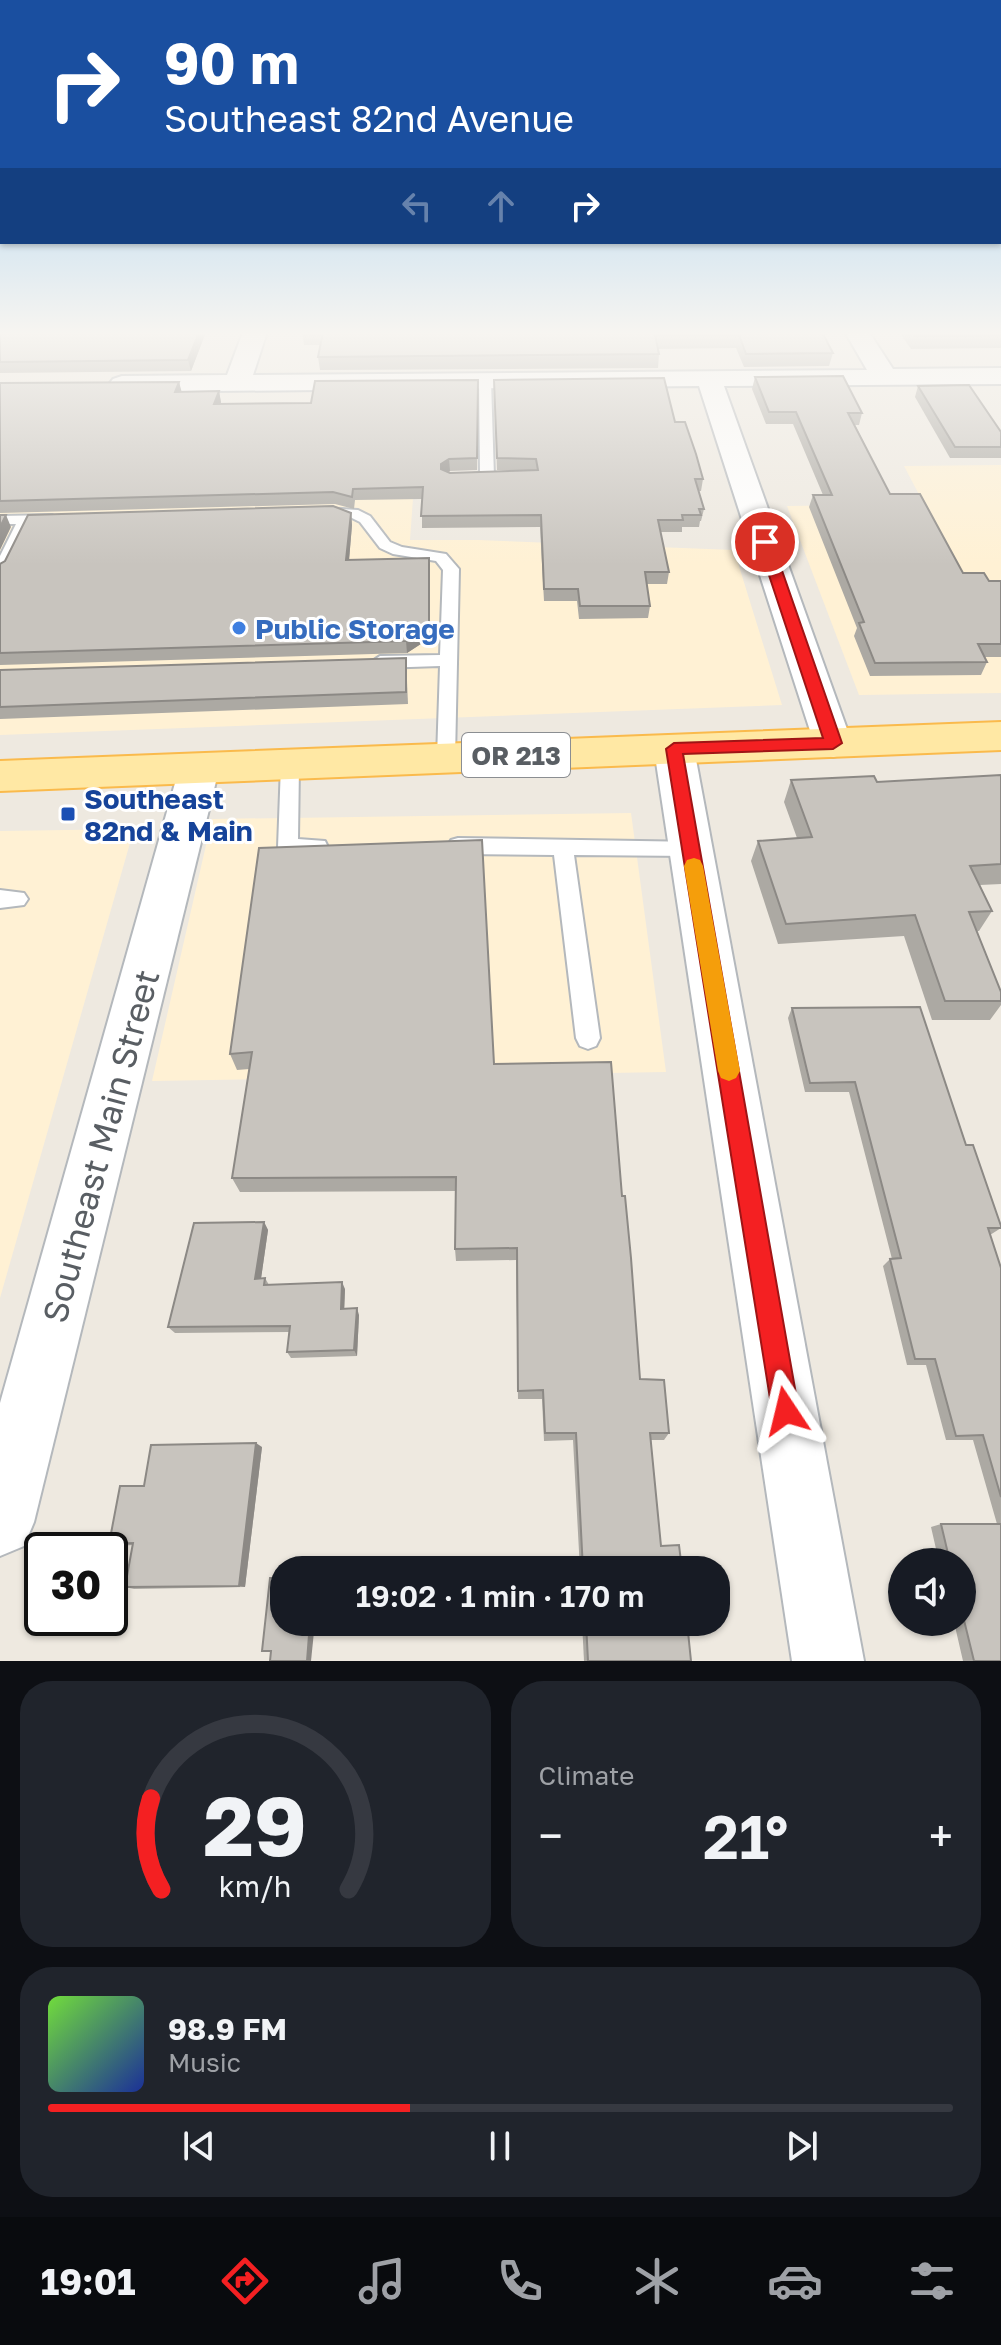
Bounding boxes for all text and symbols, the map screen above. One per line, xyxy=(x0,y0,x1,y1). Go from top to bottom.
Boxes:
text: 90 m xyxy=(164,29,299,96)
icon: right xyxy=(32,32,136,136)
text: Southeast 82nd Avenue xyxy=(164,97,574,140)
icon: left xyxy=(395,184,439,228)
icon: ahead xyxy=(479,184,523,228)
icon: right xyxy=(563,184,607,228)
pin xyxy=(731,508,799,576)
icon: arrive xyxy=(743,520,787,564)
place label: Public Storage xyxy=(255,612,455,645)
marker: Public Storage xyxy=(230,619,248,637)
road number: OR 213 xyxy=(462,733,570,777)
place label: Southeast 82nd & Main xyxy=(84,782,253,847)
marker: Southeast 82nd & Main xyxy=(59,805,77,823)
street label: Southeast Main Street xyxy=(34,965,166,1327)
position arrow xyxy=(744,1369,828,1453)
speed limit sign: 30 xyxy=(24,1532,128,1636)
map controls xyxy=(888,1548,976,1636)
button: sound xyxy=(888,1548,976,1636)
text: 19:02 · 1 min · 170 m xyxy=(356,1578,644,1614)
text: Climate xyxy=(539,1760,634,1791)
text: 29 xyxy=(203,1774,307,1874)
text: 21° xyxy=(703,1800,788,1872)
text: − xyxy=(539,1809,563,1862)
text: + xyxy=(929,1809,953,1862)
text: km/h xyxy=(219,1869,292,1903)
text: 98.9 FM xyxy=(168,2011,287,2047)
text: Music xyxy=(168,2047,241,2078)
icon: previous xyxy=(177,2124,221,2168)
icon: pause xyxy=(478,2124,522,2168)
icon: next xyxy=(780,2124,824,2168)
icon: directions xyxy=(217,2253,273,2309)
icon: music xyxy=(354,2253,410,2309)
icon: phone xyxy=(492,2253,548,2309)
icon: climate xyxy=(629,2253,685,2309)
icon: car xyxy=(767,2253,823,2309)
icon: filters xyxy=(904,2253,960,2309)
text: 19:01 xyxy=(41,2260,136,2303)

